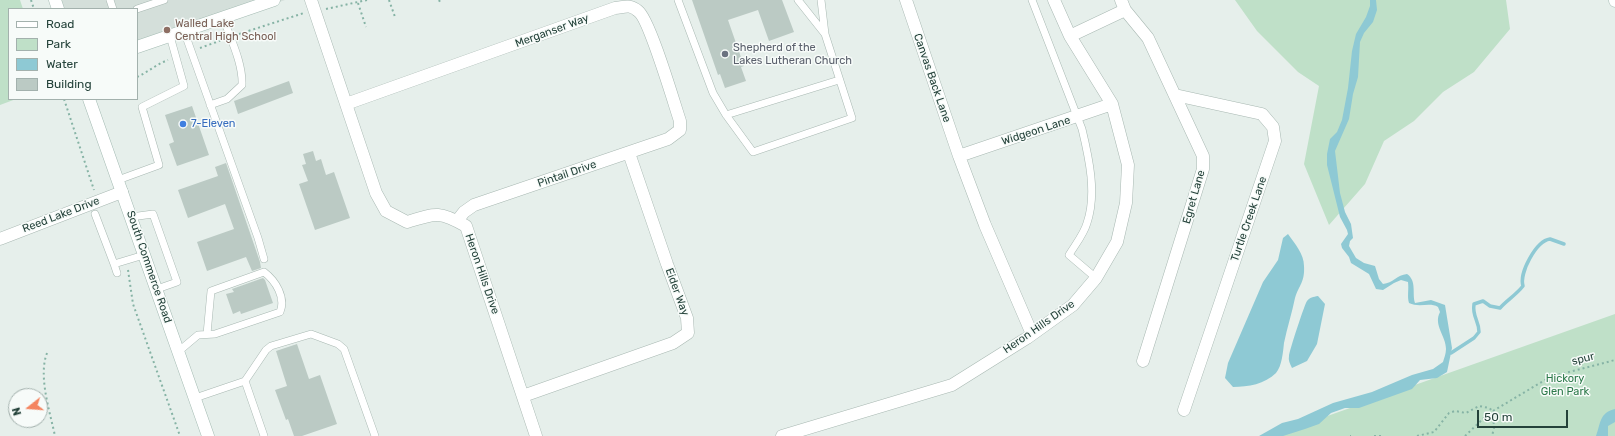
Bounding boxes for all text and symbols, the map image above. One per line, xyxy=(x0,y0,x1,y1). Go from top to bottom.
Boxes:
legend xyxy=(8,8,138,100)
street label: Merganser Way xyxy=(513,12,591,50)
text: Road xyxy=(46,17,74,31)
place label: Walled Lake Central High School xyxy=(175,17,276,43)
marker: Walled Lake Central High School xyxy=(162,25,172,35)
street label: Canvas Back Lane xyxy=(911,32,953,124)
text: Park xyxy=(46,37,71,51)
place label: Shepherd of the Lakes Lutheran Church xyxy=(733,41,852,67)
marker: Shepherd of the Lakes Lutheran Church xyxy=(720,49,730,59)
text: Water xyxy=(46,57,78,71)
text: Building xyxy=(46,77,92,91)
street label: Widgeon Lane xyxy=(1000,114,1072,148)
place label: 7-Eleven xyxy=(191,117,236,131)
marker: 7-Eleven xyxy=(178,119,188,129)
street label: Pintail Drive xyxy=(536,158,598,190)
street label: Egret Lane xyxy=(1180,169,1208,225)
street label: Turtle Creek Lane xyxy=(1228,175,1270,263)
street label: Reed Lake Drive xyxy=(21,194,101,236)
street label: South Commerce Road xyxy=(124,209,174,325)
street label: Heron Hills Drive xyxy=(462,232,502,316)
street label: Eider Way xyxy=(662,266,692,318)
street label: Heron Hills Drive xyxy=(1001,297,1077,357)
street label: spur xyxy=(1570,350,1596,368)
park label: Hickory Glen Park xyxy=(1541,372,1589,398)
north arrow xyxy=(8,388,48,428)
scale bar xyxy=(1479,402,1570,428)
text: N xyxy=(10,406,24,417)
text: 50 m xyxy=(1484,410,1512,424)

